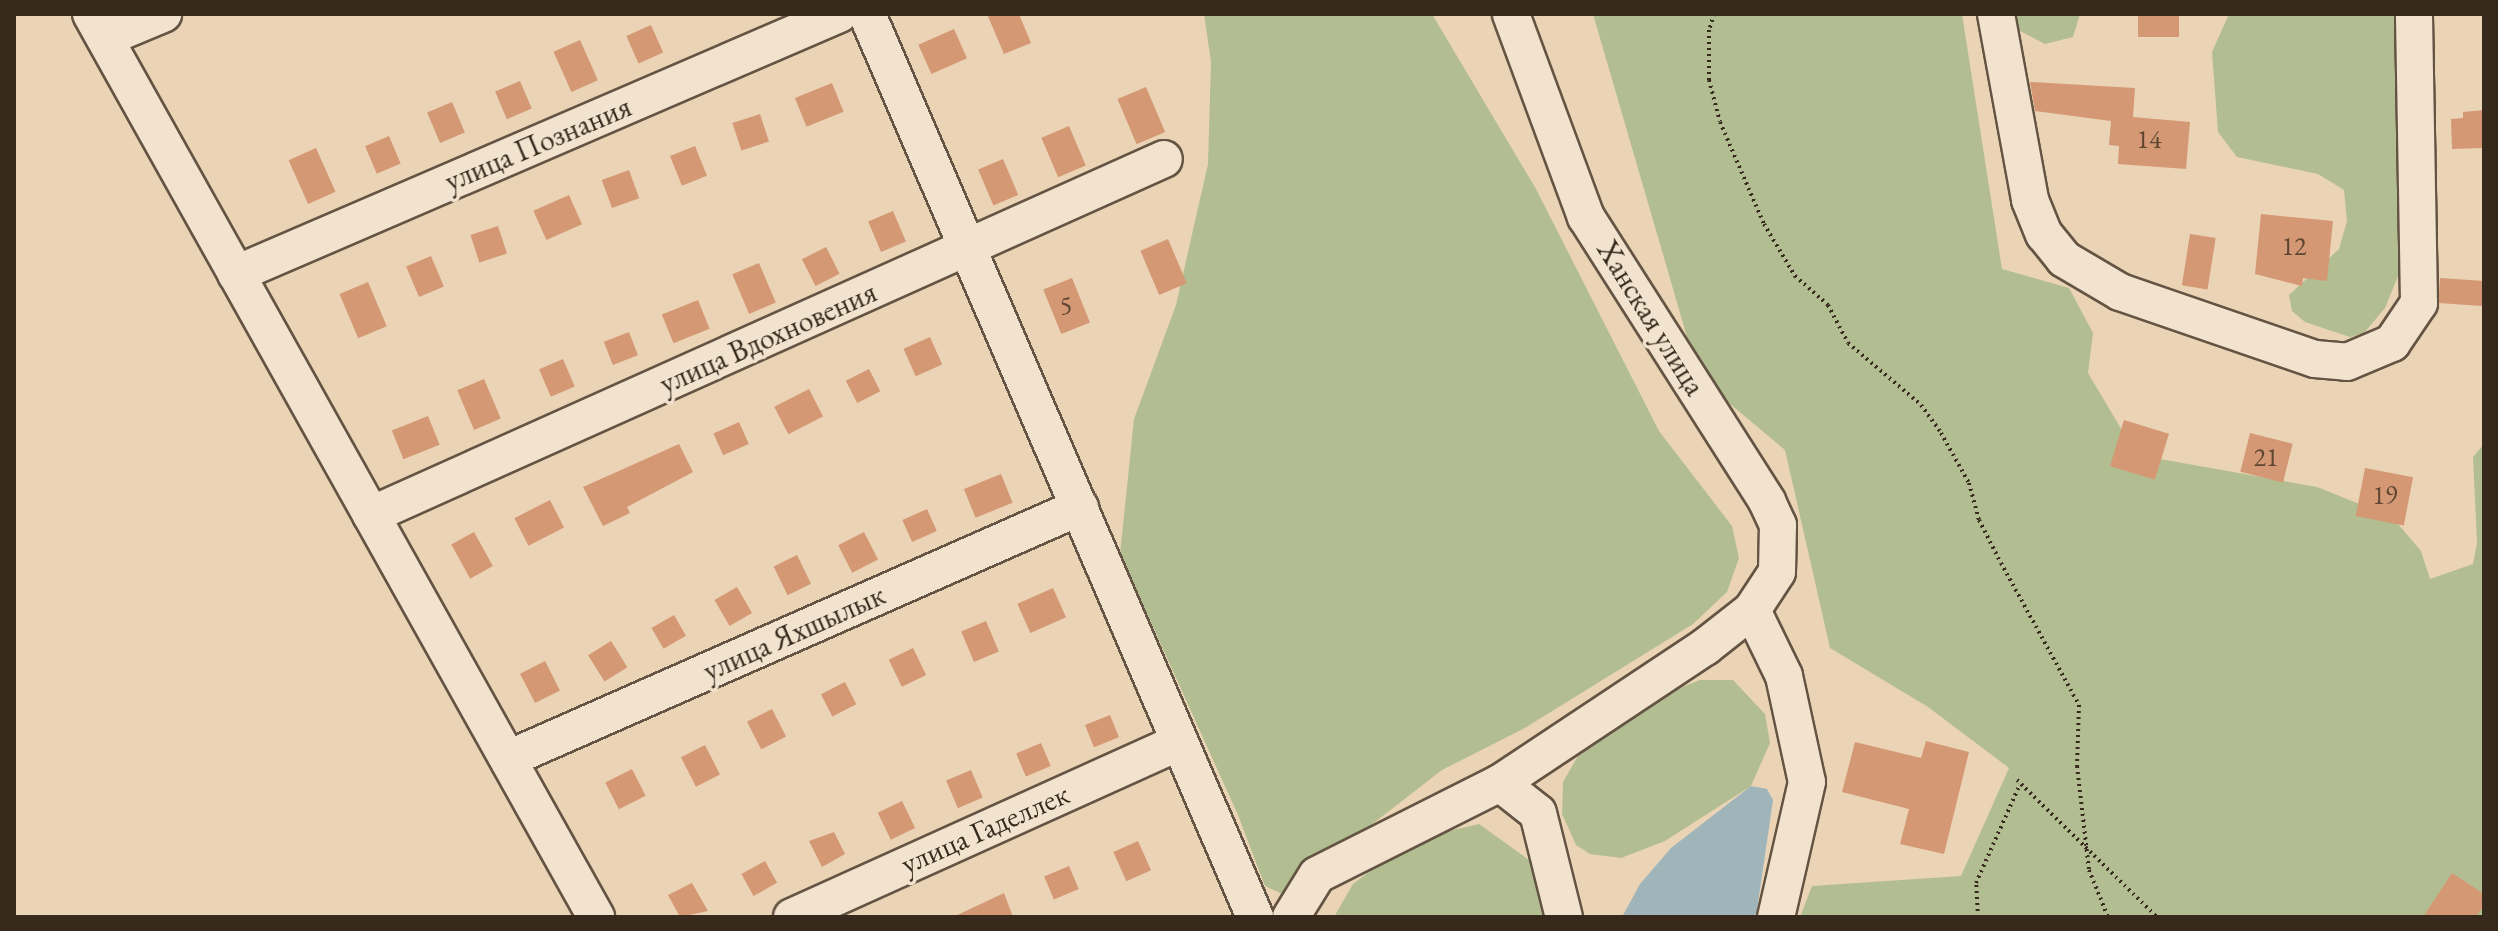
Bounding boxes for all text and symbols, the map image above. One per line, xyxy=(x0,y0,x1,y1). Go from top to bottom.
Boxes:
street label: улица Познания xyxy=(439,89,637,199)
house number: 14 xyxy=(2137,124,2161,156)
house number: 12 xyxy=(2282,231,2306,263)
street label: Ханская улица xyxy=(1589,234,1713,402)
street label: улица Вдохновения xyxy=(654,274,882,402)
house number: 5 xyxy=(1060,290,1072,322)
house number: 21 xyxy=(2254,442,2278,474)
house number: 19 xyxy=(2373,480,2397,512)
street label: улица Яхшылык xyxy=(697,577,891,689)
street label: улица Гаделлек xyxy=(895,776,1075,882)

